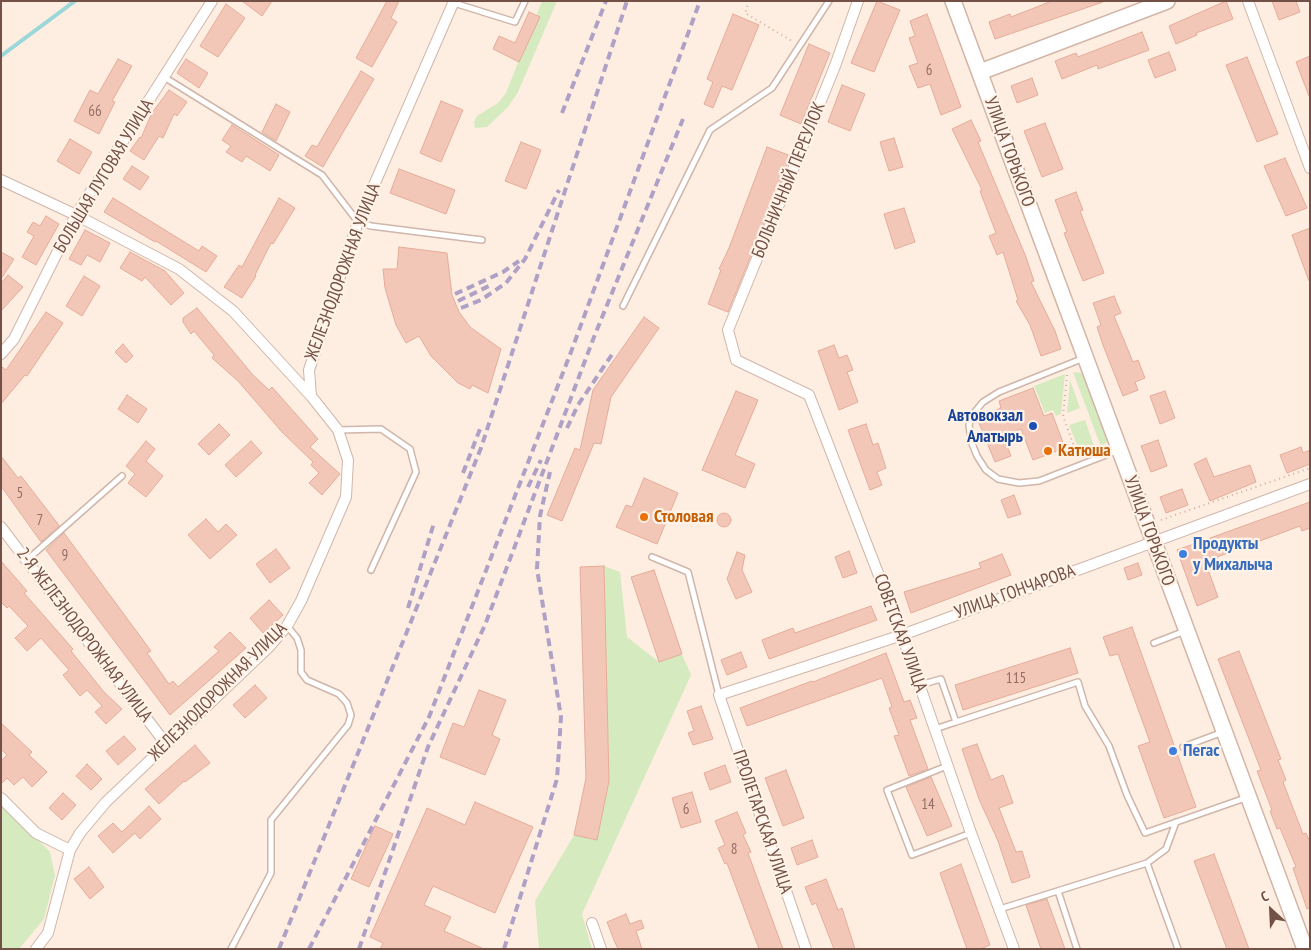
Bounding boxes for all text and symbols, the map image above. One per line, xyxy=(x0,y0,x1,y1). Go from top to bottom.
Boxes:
house number: 6 xyxy=(926,62,932,80)
street label: УЛИЦА ГОРЬКОГО xyxy=(979,94,1039,210)
street label: БОЛЬШАЯ ЛУГОВАЯ УЛИЦА xyxy=(50,95,158,257)
street label: БОЛЬНИЧНЫЙ ПЕРЕУЛОК xyxy=(748,99,830,261)
house number: 66 xyxy=(88,103,102,121)
street label: ЖЕЛЕЗНОДОРОЖНАЯ УЛИЦА xyxy=(301,180,385,364)
place label: Автовокзал Алатырь xyxy=(948,405,1023,448)
marker: Автовокзал Алатырь xyxy=(1027,420,1039,432)
place label: Катюша xyxy=(1058,440,1111,462)
marker: Катюша xyxy=(1042,445,1054,457)
street label: УЛИЦА ГОРЬКОГО xyxy=(1119,473,1179,589)
house number: 5 xyxy=(17,485,23,503)
place label: Столовая xyxy=(654,506,714,528)
marker: Столовая xyxy=(638,511,650,523)
house number: 7 xyxy=(37,512,43,530)
place label: Продукты у Михалыча xyxy=(1193,533,1273,576)
street label: 2-Я ЖЕЛЕЗНОДОРОЖНАЯ УЛИЦА xyxy=(11,544,157,726)
house number: 9 xyxy=(62,547,68,565)
marker: Продукты у Михалыча xyxy=(1177,548,1189,560)
street label: УЛИЦА ГОНЧАРОВА xyxy=(952,560,1078,624)
street label: СОВЕТСКАЯ УЛИЦА xyxy=(869,571,931,695)
street label: ЖЕЛЕЗНОДОРОЖНАЯ УЛИЦА xyxy=(144,618,292,766)
house number: 115 xyxy=(1006,670,1026,688)
place label: Пегас xyxy=(1183,740,1219,762)
marker: Пегас xyxy=(1167,745,1179,757)
street label: ПРОЛЕТАРСКАЯ УЛИЦА xyxy=(727,747,797,897)
house number: 14 xyxy=(921,796,935,814)
house number: 6 xyxy=(683,801,689,819)
house number: 8 xyxy=(731,841,737,859)
north arrow xyxy=(1246,885,1296,935)
text: С xyxy=(1258,887,1271,906)

